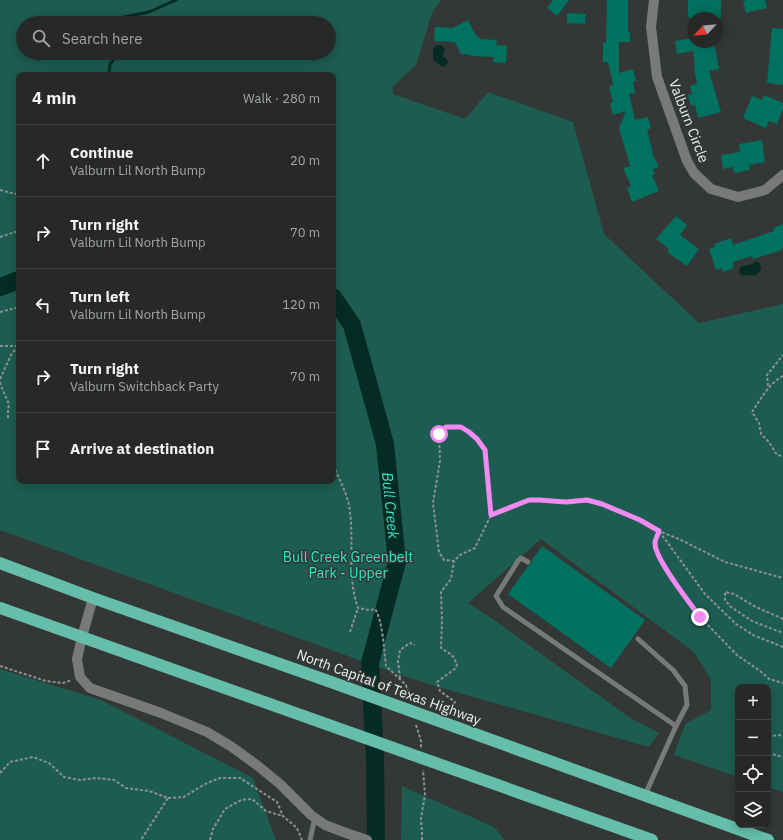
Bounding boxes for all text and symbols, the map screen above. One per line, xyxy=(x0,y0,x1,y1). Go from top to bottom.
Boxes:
north arrow xyxy=(687,12,723,48)
search box xyxy=(16,16,336,60)
icon: search xyxy=(30,27,52,49)
text: Search here xyxy=(62,29,142,48)
street label: Valburn Circle xyxy=(665,77,713,165)
text: 4 min xyxy=(32,87,76,109)
text: Walk · 280 m xyxy=(243,90,320,107)
text: Continue xyxy=(70,143,134,162)
icon: ahead xyxy=(32,150,54,172)
text: 20 m xyxy=(290,152,320,169)
text: Valburn Lil North Bump xyxy=(70,162,206,179)
text: Turn right xyxy=(70,215,139,234)
icon: right xyxy=(32,222,54,244)
text: 70 m xyxy=(290,224,320,241)
text: Valburn Lil North Bump xyxy=(70,234,206,251)
text: Turn left xyxy=(70,287,130,306)
icon: left xyxy=(32,294,54,316)
text: 120 m xyxy=(282,296,320,313)
text: Valburn Lil North Bump xyxy=(70,306,206,323)
text: Turn right xyxy=(70,359,139,378)
icon: right xyxy=(32,366,54,388)
text: 70 m xyxy=(290,368,320,385)
text: Valburn Switchback Party xyxy=(70,378,219,395)
route start xyxy=(430,425,448,443)
icon: arrive xyxy=(32,438,54,460)
text: Arrive at destination xyxy=(70,439,214,458)
water label: Bull Creek xyxy=(378,471,404,540)
park label: Bull Creek Greenbelt Park - Upper xyxy=(283,548,413,582)
route end xyxy=(691,608,709,626)
street label: North Capital of Texas Highway xyxy=(294,645,484,729)
map controls xyxy=(735,684,771,828)
button: + xyxy=(735,684,771,720)
button: − xyxy=(735,720,771,756)
button: locate xyxy=(735,756,771,792)
button: layers xyxy=(735,792,771,828)

